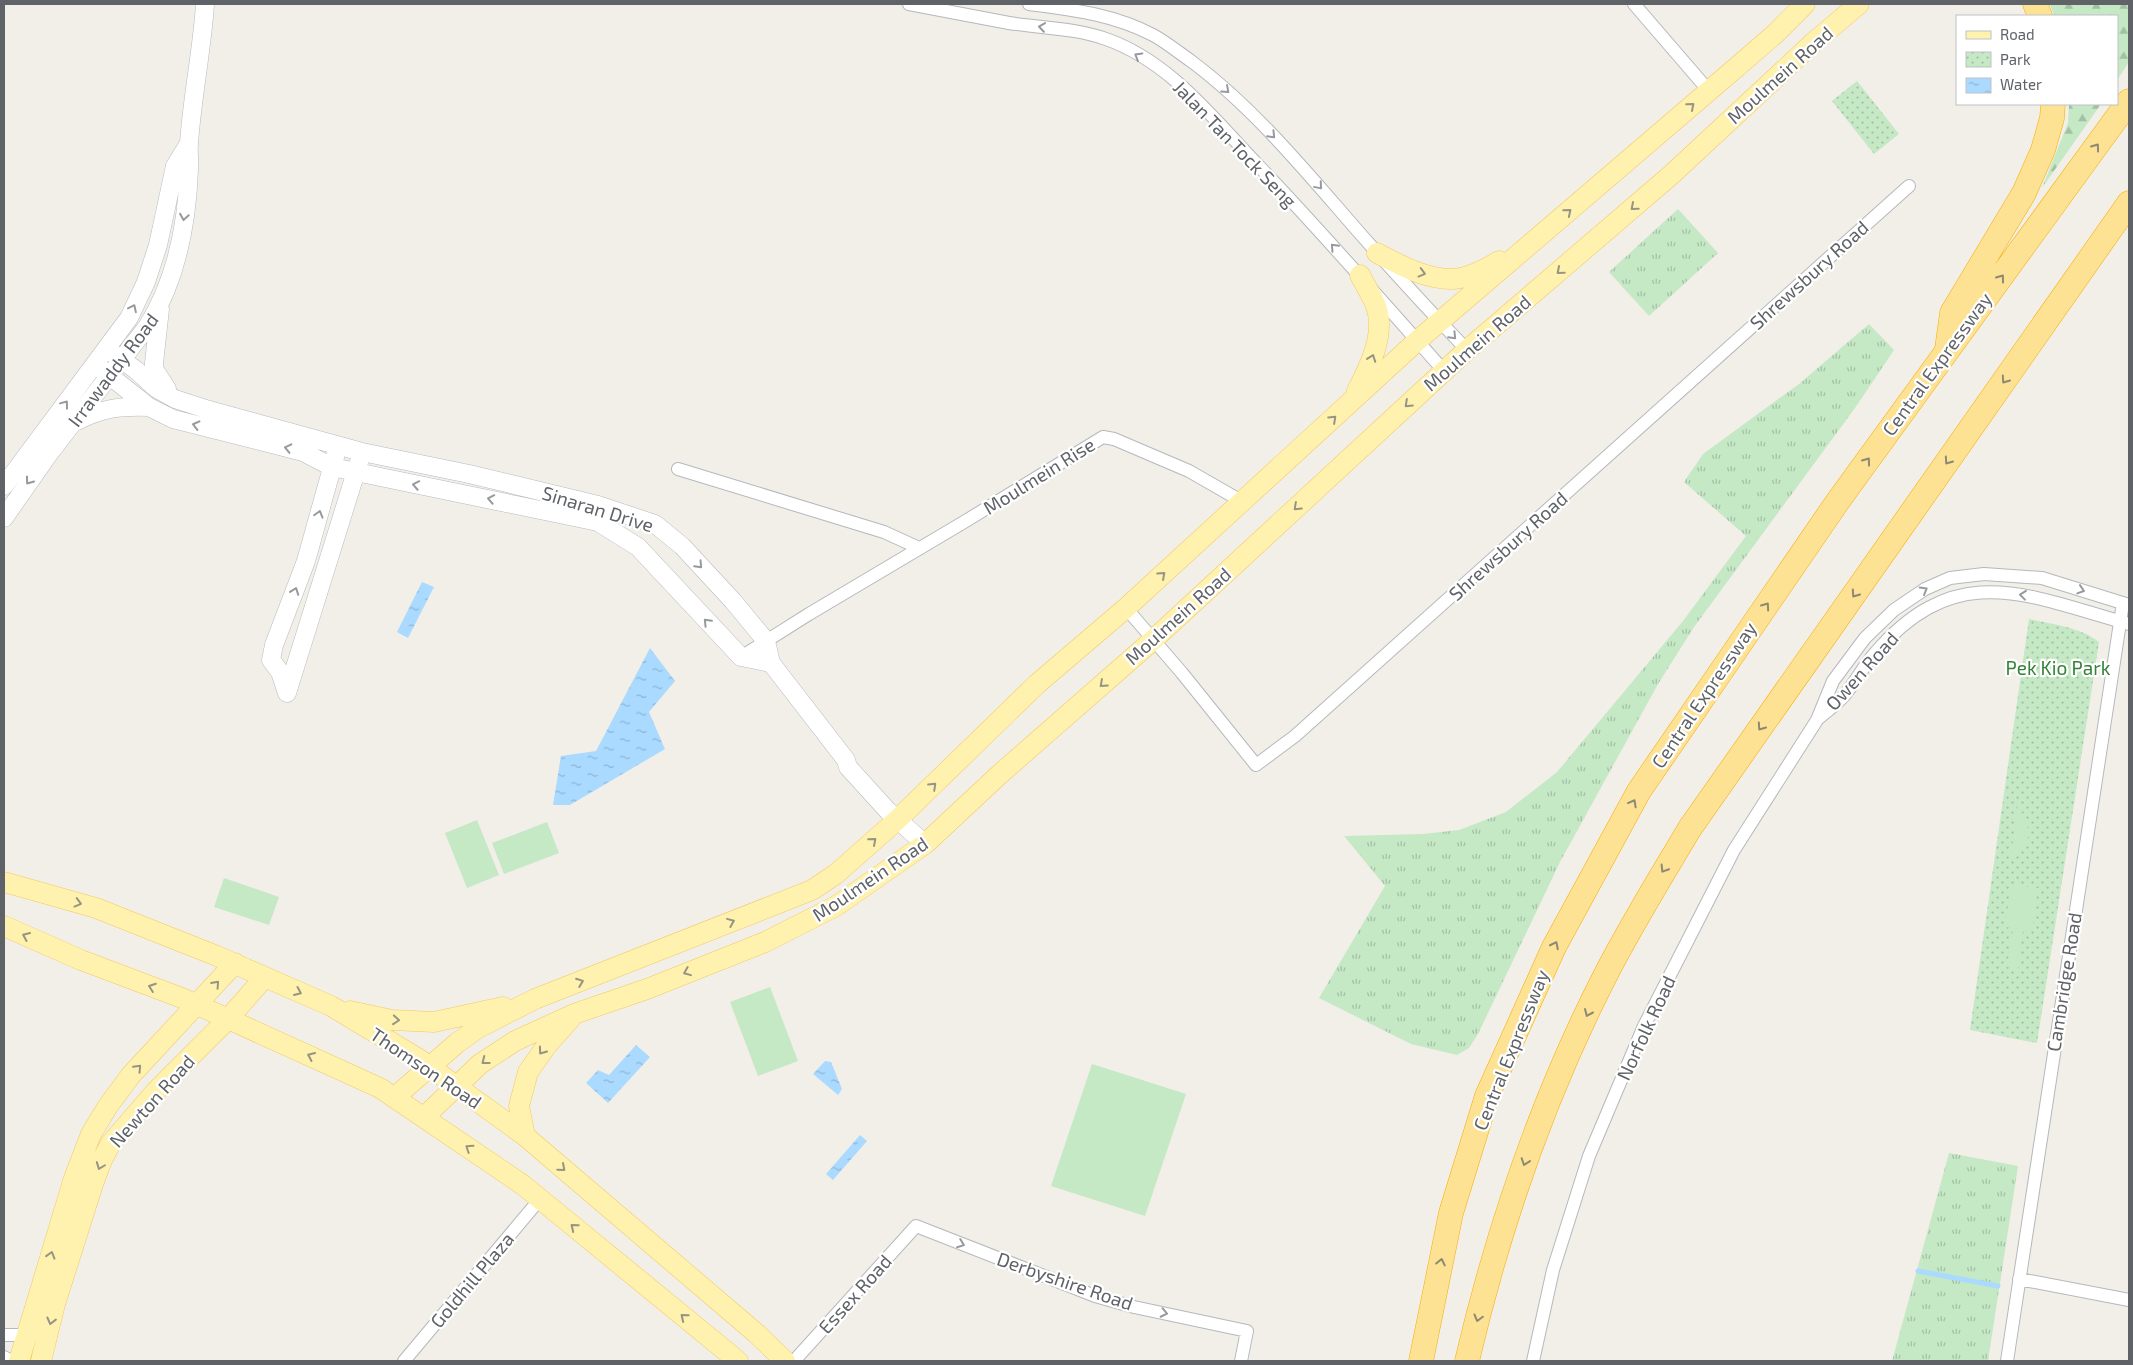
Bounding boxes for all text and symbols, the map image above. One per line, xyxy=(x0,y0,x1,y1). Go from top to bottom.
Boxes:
legend xyxy=(1956,15,2118,105)
street label: Moulmein Road xyxy=(1722,21,1837,128)
one-way arrow xyxy=(1038,22,1046,33)
text: Road xyxy=(2000,25,2035,43)
text: Park xyxy=(2000,50,2031,68)
one-way arrow xyxy=(1135,52,1144,62)
street label: Jalan Tan Tock Seng xyxy=(1169,75,1302,212)
text: Water xyxy=(2000,75,2042,93)
one-way arrow xyxy=(1220,84,1229,93)
one-way arrow xyxy=(1686,103,1695,112)
one-way arrow xyxy=(1266,129,1275,138)
one-way arrow xyxy=(2090,143,2099,153)
one-way arrow xyxy=(1313,180,1322,189)
one-way arrow xyxy=(1631,201,1640,210)
one-way arrow xyxy=(1562,209,1571,217)
one-way arrow xyxy=(180,213,190,221)
street label: Shrewsbury Road xyxy=(1745,215,1873,334)
one-way arrow xyxy=(1331,243,1340,252)
one-way arrow xyxy=(1557,265,1566,273)
one-way arrow xyxy=(1417,267,1425,277)
one-way arrow xyxy=(1995,275,2003,284)
street label: Central Expressway xyxy=(1877,288,1996,440)
street label: Moulmein Road xyxy=(1418,290,1535,395)
one-way arrow xyxy=(127,304,138,313)
street label: Irrawaddy Road xyxy=(62,308,163,431)
one-way arrow xyxy=(1447,330,1456,339)
one-way arrow xyxy=(1366,354,1376,363)
one-way arrow xyxy=(2002,375,2011,384)
one-way arrow xyxy=(1405,398,1414,407)
one-way arrow xyxy=(59,400,68,409)
one-way arrow xyxy=(1327,416,1336,425)
one-way arrow xyxy=(193,421,201,431)
street label: Moulmein Rise xyxy=(979,432,1099,519)
one-way arrow xyxy=(283,443,292,454)
one-way arrow xyxy=(1945,455,1954,465)
one-way arrow xyxy=(1861,457,1870,467)
one-way arrow xyxy=(26,476,35,485)
one-way arrow xyxy=(412,480,421,490)
street label: Sinaran Drive xyxy=(540,481,657,536)
street label: Shrewsbury Road xyxy=(1444,486,1572,605)
one-way arrow xyxy=(486,495,495,505)
one-way arrow xyxy=(1293,501,1302,510)
one-way arrow xyxy=(313,509,324,518)
one-way arrow xyxy=(693,560,702,569)
street label: Moulmein Road xyxy=(1120,562,1235,669)
one-way arrow xyxy=(1156,572,1165,581)
one-way arrow xyxy=(2077,584,2085,594)
one-way arrow xyxy=(289,587,299,596)
one-way arrow xyxy=(1918,587,1927,597)
one-way arrow xyxy=(1852,588,1861,598)
one-way arrow xyxy=(2018,590,2026,601)
one-way arrow xyxy=(1760,602,1769,611)
street label: Central Expressway xyxy=(1646,617,1761,772)
one-way arrow xyxy=(704,619,713,628)
street label: Owen Road xyxy=(1820,627,1903,715)
park label: Pek Kio Park xyxy=(2006,656,2111,679)
one-way arrow xyxy=(1100,678,1109,687)
one-way arrow xyxy=(1758,721,1767,731)
one-way arrow xyxy=(927,783,936,792)
one-way arrow xyxy=(1626,799,1636,808)
street label: Moulmein Road xyxy=(808,831,932,926)
one-way arrow xyxy=(868,838,877,847)
one-way arrow xyxy=(1661,864,1671,873)
one-way arrow xyxy=(74,897,83,908)
street label: Cambridge Road xyxy=(2041,911,2086,1053)
one-way arrow xyxy=(726,918,735,929)
one-way arrow xyxy=(22,931,31,942)
one-way arrow xyxy=(1549,942,1559,951)
street label: Central Expressway xyxy=(1468,966,1553,1134)
one-way arrow xyxy=(684,967,692,977)
street label: Norfolk Road xyxy=(1611,972,1680,1084)
one-way arrow xyxy=(575,978,584,988)
one-way arrow xyxy=(210,980,219,989)
one-way arrow xyxy=(149,983,157,993)
one-way arrow xyxy=(293,985,302,996)
one-way arrow xyxy=(1584,1008,1594,1017)
one-way arrow xyxy=(392,1014,400,1025)
street label: Thomson Road xyxy=(366,1022,486,1113)
one-way arrow xyxy=(539,1046,548,1055)
street label: Newton Road xyxy=(104,1050,199,1152)
one-way arrow xyxy=(307,1051,316,1062)
one-way arrow xyxy=(481,1056,490,1065)
one-way arrow xyxy=(132,1065,141,1074)
one-way arrow xyxy=(466,1145,475,1154)
one-way arrow xyxy=(1521,1158,1531,1166)
one-way arrow xyxy=(96,1161,106,1170)
one-way arrow xyxy=(556,1162,565,1170)
one-way arrow xyxy=(570,1223,579,1232)
street label: Goldhill Plaza xyxy=(425,1227,518,1332)
one-way arrow xyxy=(956,1238,965,1248)
street label: Derbyshire Road xyxy=(994,1247,1136,1315)
street label: Essex Road xyxy=(813,1249,896,1338)
one-way arrow xyxy=(45,1251,55,1259)
one-way arrow xyxy=(1435,1258,1446,1266)
one-way arrow xyxy=(1160,1307,1168,1318)
one-way arrow xyxy=(1473,1313,1483,1321)
one-way arrow xyxy=(681,1314,690,1323)
one-way arrow xyxy=(46,1316,57,1325)

